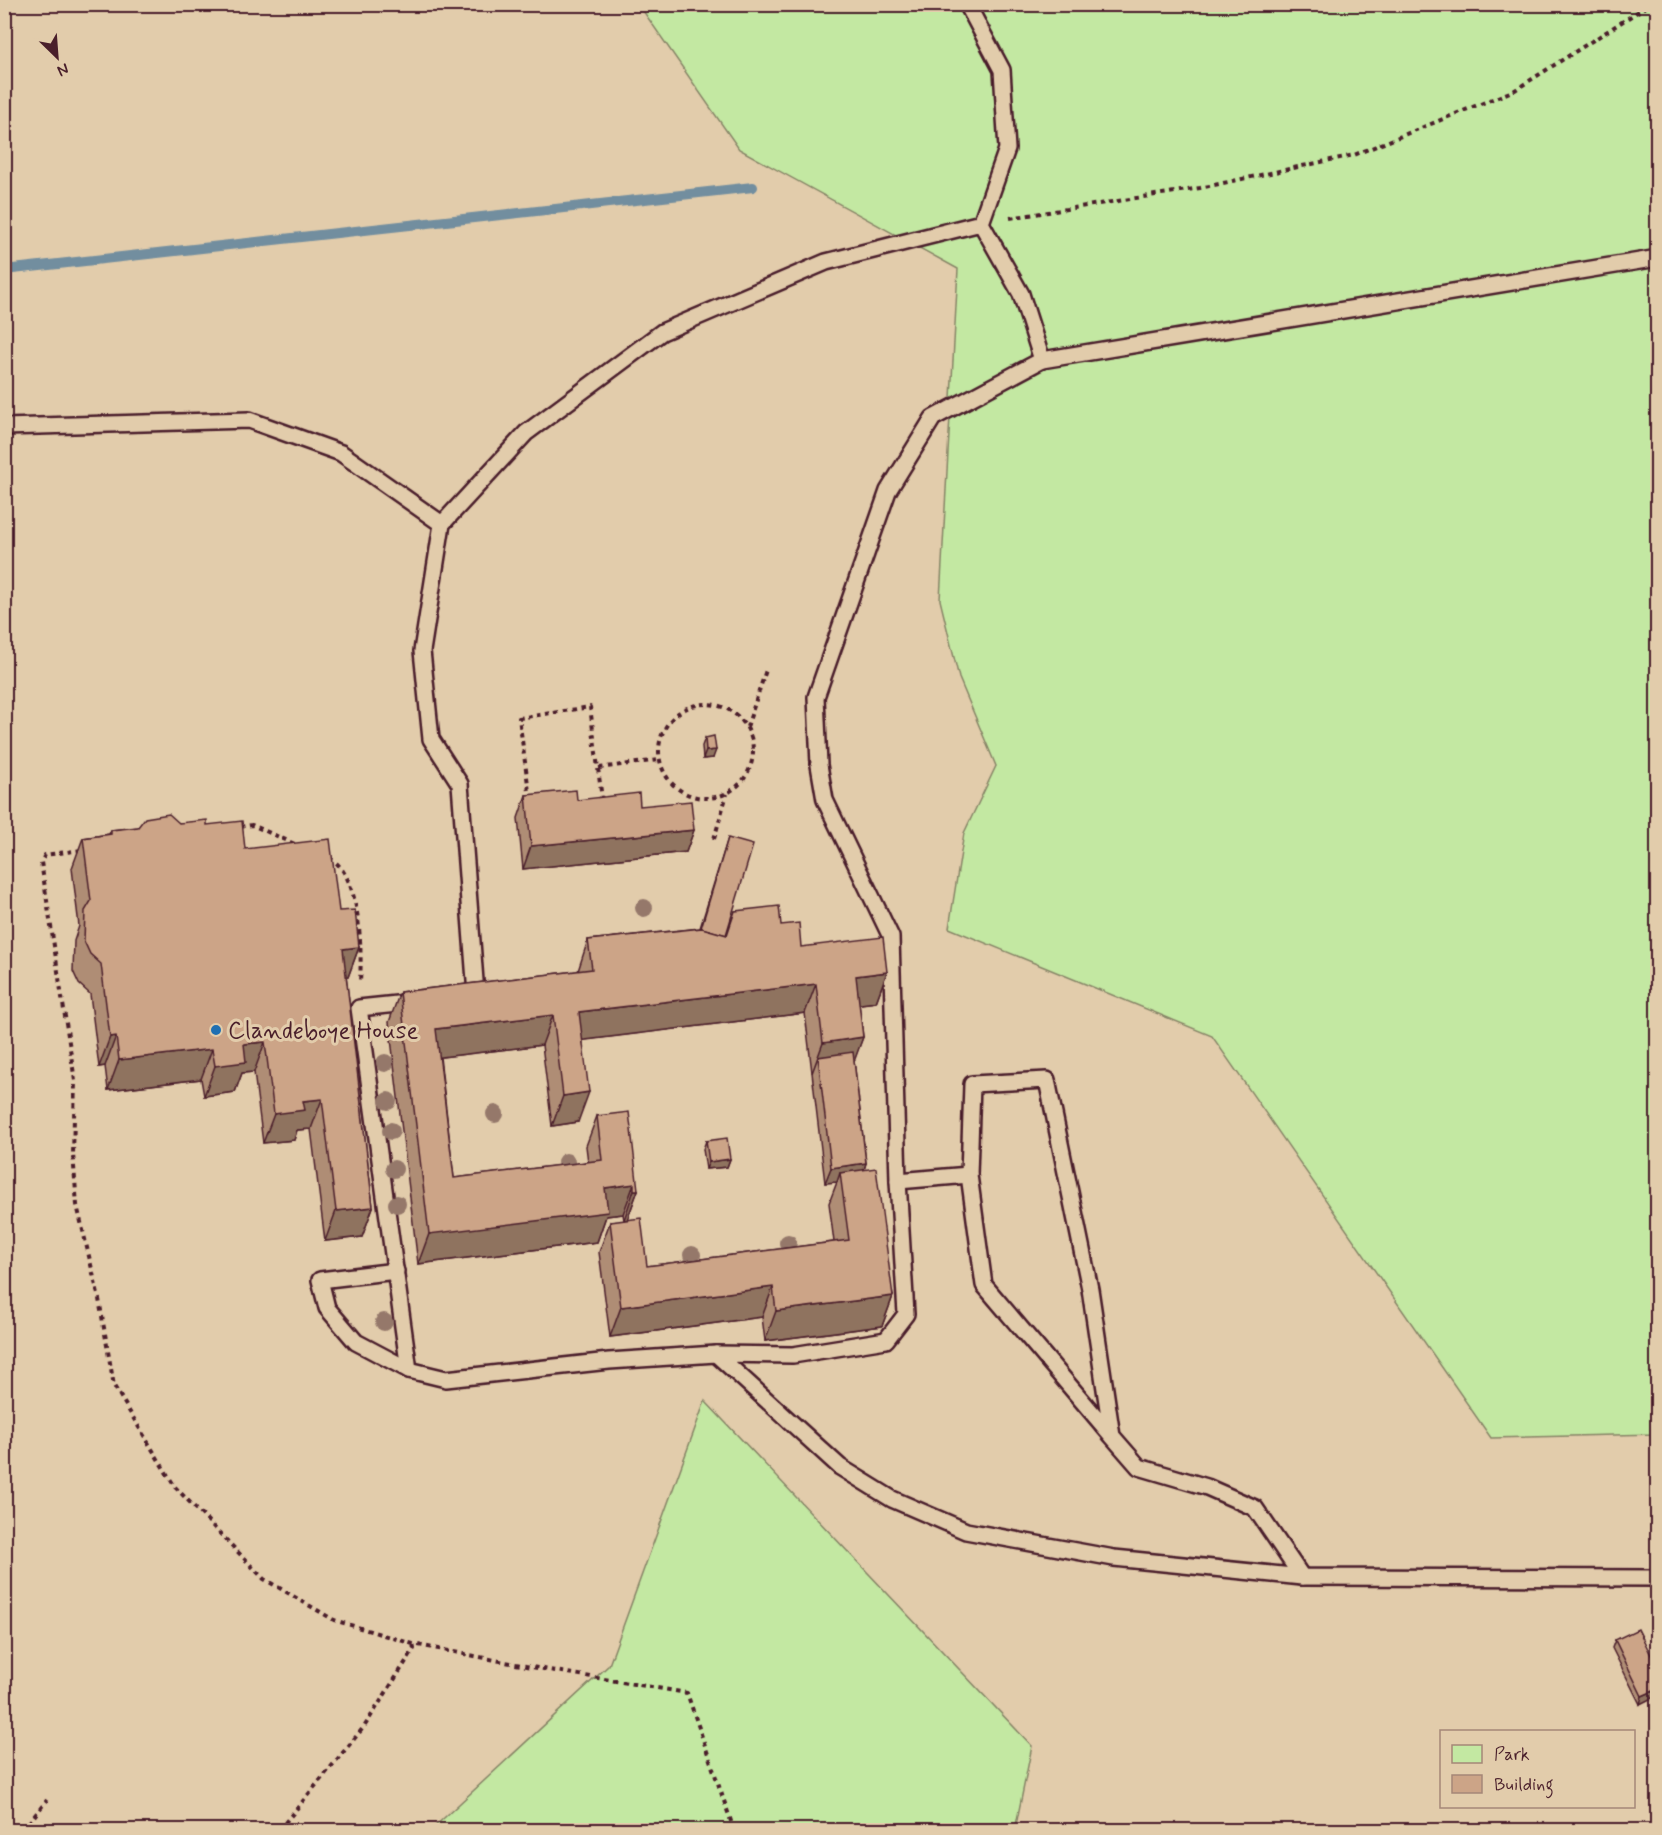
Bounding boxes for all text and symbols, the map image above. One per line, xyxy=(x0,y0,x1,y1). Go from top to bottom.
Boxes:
north arrow xyxy=(27,27,87,87)
text: N xyxy=(53,57,72,81)
place label: Clandeboye House xyxy=(228,1016,418,1047)
marker: Clandeboye House xyxy=(209,1023,223,1037)
legend xyxy=(1440,1730,1635,1808)
text: Park xyxy=(1494,1743,1530,1767)
text: Building xyxy=(1494,1773,1554,1799)

